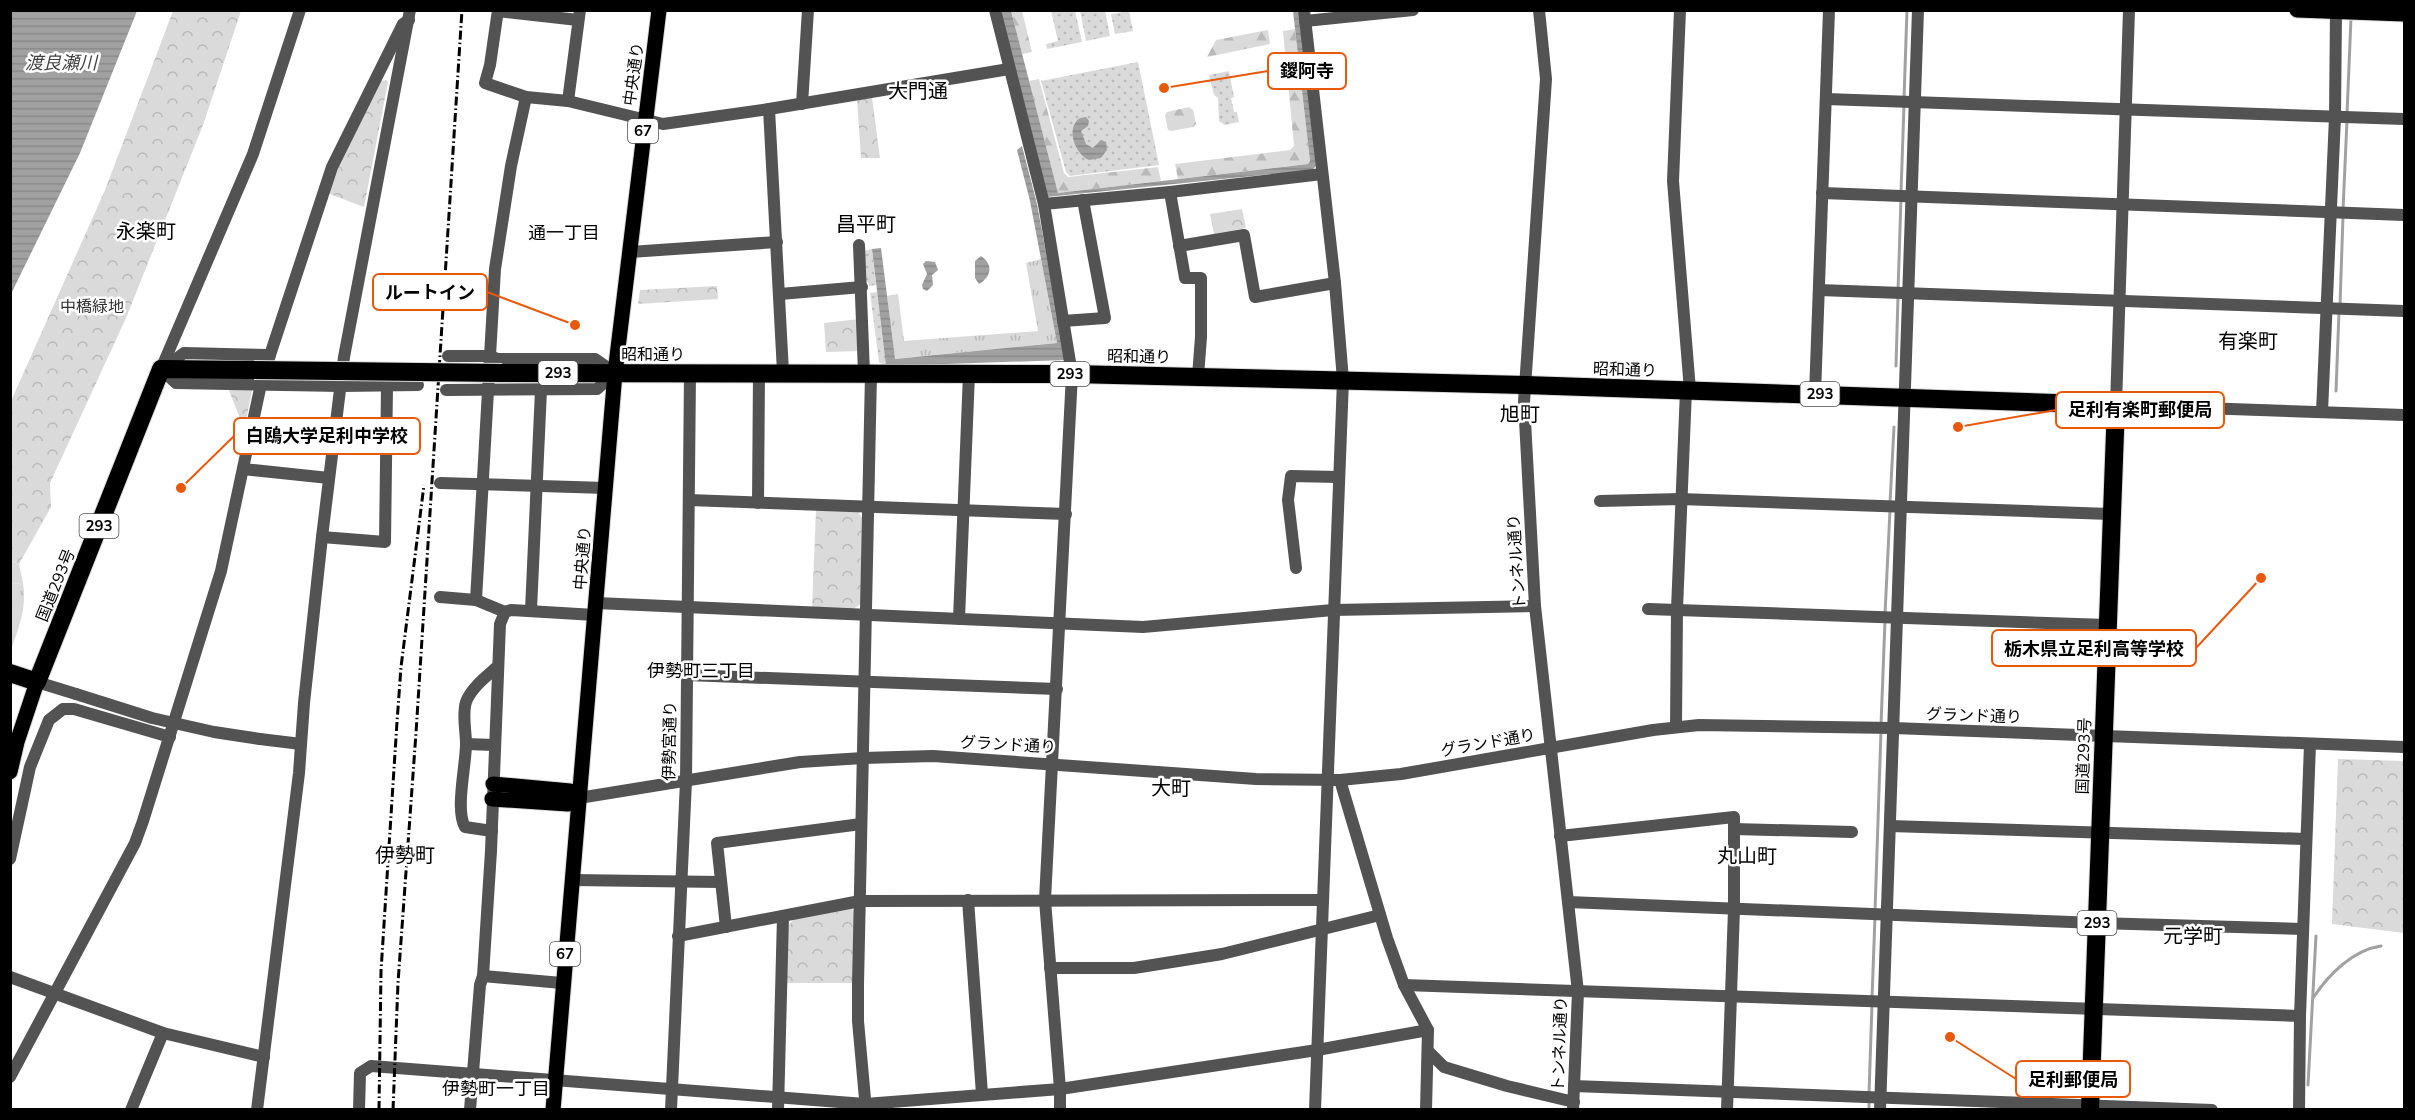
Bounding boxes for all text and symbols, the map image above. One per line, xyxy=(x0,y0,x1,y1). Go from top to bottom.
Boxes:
street label: 中央通り xyxy=(619,41,647,107)
water label: 渡良瀬川 xyxy=(25,51,99,74)
callout: 鑁阿寺 xyxy=(1268,53,1346,89)
text: 鑁阿寺 xyxy=(1280,59,1334,82)
district label: 大門通 xyxy=(888,78,948,103)
road number: 67 xyxy=(628,119,658,143)
district label: 昌平町 xyxy=(836,211,896,236)
district label: 永楽町 xyxy=(116,218,176,243)
district label: 通一丁目 xyxy=(528,221,600,244)
callout: ルートイン xyxy=(373,274,487,310)
text: ルートイン xyxy=(385,281,475,304)
park label: 中橋緑地 xyxy=(60,296,124,316)
district label: 有楽町 xyxy=(2218,328,2278,353)
street label: 昭和通り xyxy=(621,344,685,364)
street label: 昭和通り xyxy=(1107,345,1171,367)
street label: 昭和通り xyxy=(1593,358,1657,380)
road number: 293 xyxy=(538,361,578,385)
road number: 293 xyxy=(1050,362,1090,386)
road number: 293 xyxy=(1800,382,1840,406)
callout: 足利有楽町郵便局 xyxy=(2056,392,2224,428)
text: 足利有楽町郵便局 xyxy=(2068,398,2212,421)
district label: 旭町 xyxy=(1500,401,1540,426)
callout: 白鴎大学足利中学校 xyxy=(234,418,420,454)
text: 白鴎大学足利中学校 xyxy=(246,424,408,447)
road number: 293 xyxy=(80,514,118,538)
street label: トンネル通り xyxy=(1503,514,1529,610)
street label: 中央通り xyxy=(569,525,595,591)
street label: 国道293号 xyxy=(31,546,79,624)
callout: 栃木県立足利高等学校 xyxy=(1992,630,2196,666)
text: 栃木県立足利高等学校 xyxy=(2004,637,2184,660)
district label: 伊勢町三丁目 xyxy=(647,659,755,682)
street label: 伊勢宮通り xyxy=(658,701,680,781)
street label: グランド通り xyxy=(1926,703,2022,727)
street label: 国道293号 xyxy=(2072,717,2094,795)
street label: グランド通り xyxy=(1439,724,1537,760)
street label: グランド通り xyxy=(960,732,1056,756)
district label: 大町 xyxy=(1151,775,1191,800)
district label: 伊勢町 xyxy=(375,842,435,867)
district label: 丸山町 xyxy=(1717,843,1777,868)
road number: 293 xyxy=(2078,911,2116,935)
district label: 元学町 xyxy=(2163,923,2223,948)
road number: 67 xyxy=(550,942,580,966)
street label: トンネル通り xyxy=(1547,996,1571,1092)
callout: 足利郵便局 xyxy=(2016,1061,2130,1097)
text: 足利郵便局 xyxy=(2028,1068,2118,1091)
district label: 伊勢町一丁目 xyxy=(442,1077,550,1100)

